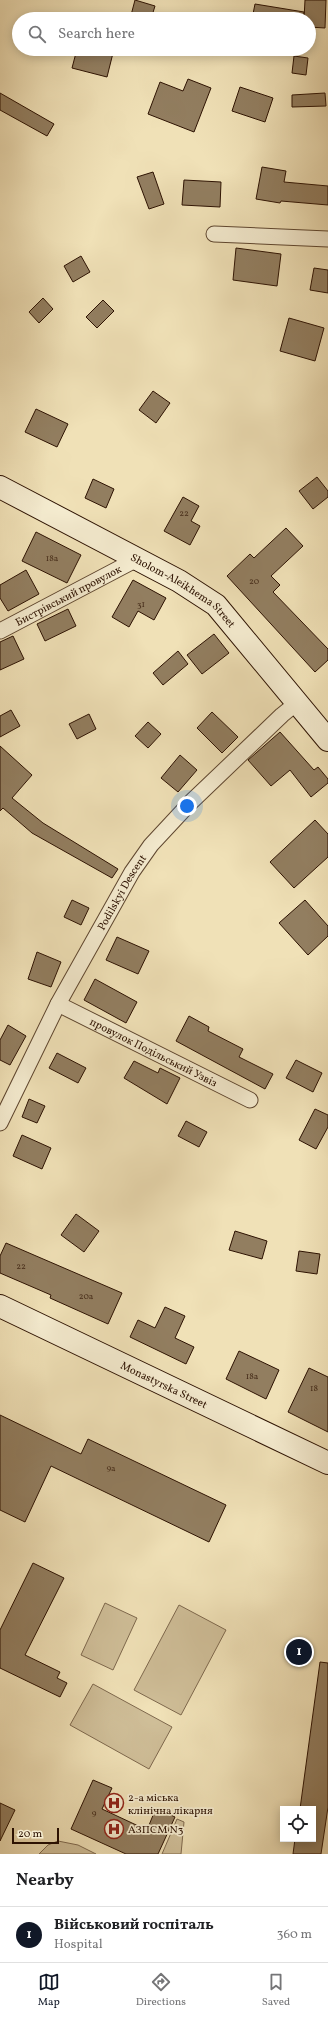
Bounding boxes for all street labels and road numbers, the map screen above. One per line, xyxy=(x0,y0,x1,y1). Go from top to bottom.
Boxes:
street label: Sholom-Aleikhema Street xyxy=(127,551,238,632)
street label: Бистрівський провулок xyxy=(13,562,125,631)
street label: Podilskyi Descent xyxy=(95,852,151,934)
street label: провулок Подільський Узвіз xyxy=(87,1015,219,1091)
street label: Monastyrska Street xyxy=(118,1359,209,1413)

